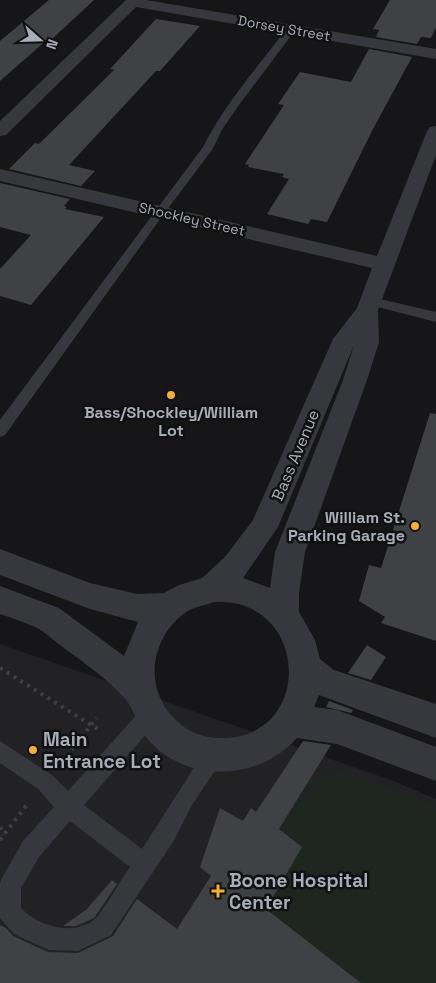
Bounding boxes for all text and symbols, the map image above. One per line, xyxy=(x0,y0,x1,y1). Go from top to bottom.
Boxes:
street label: Dorsey Street xyxy=(236,11,332,45)
north arrow xyxy=(15,15,65,65)
text: N xyxy=(42,37,62,52)
street label: Shockley Street xyxy=(137,198,247,240)
marker: Bass/Shockley/William Lot xyxy=(165,389,177,401)
place label: Bass/Shockley/William Lot xyxy=(84,402,258,441)
street label: Bass Avenue xyxy=(267,406,324,504)
place label: William St. Parking Garage xyxy=(288,507,405,546)
marker: William St. Parking Garage xyxy=(409,520,421,532)
place label: Main Entrance Lot xyxy=(43,727,161,774)
marker: Main Entrance Lot xyxy=(27,744,39,756)
place label: Boone Hospital Center xyxy=(229,868,368,915)
marker: Boone Hospital Center xyxy=(211,884,225,898)

